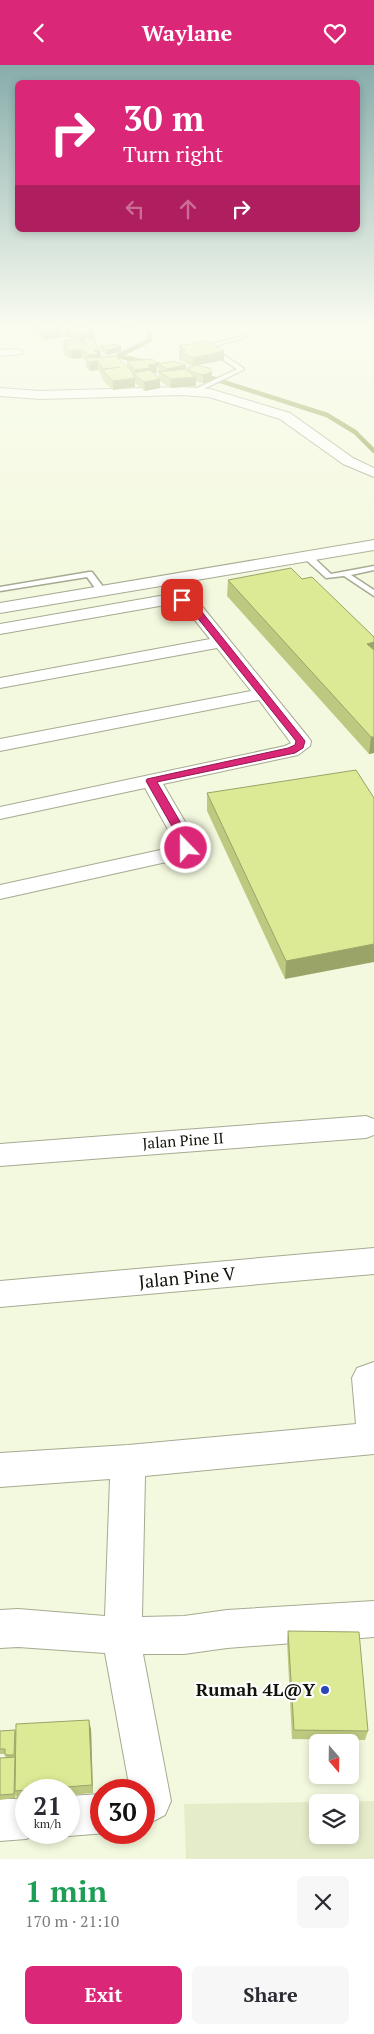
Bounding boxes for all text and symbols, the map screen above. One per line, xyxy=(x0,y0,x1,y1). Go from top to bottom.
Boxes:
text: Waylane xyxy=(142,18,232,47)
icon: back xyxy=(25,19,53,47)
icon: heart xyxy=(321,19,349,47)
text: 30 m xyxy=(123,95,204,141)
icon: right xyxy=(40,100,105,165)
text: Turn right xyxy=(123,139,223,168)
icon: left xyxy=(121,195,149,223)
icon: ahead xyxy=(174,195,202,223)
icon: right xyxy=(227,195,255,223)
pin xyxy=(161,579,203,621)
icon: arrive xyxy=(168,586,196,614)
position arrow xyxy=(159,821,211,873)
street label: Jalan Pine II xyxy=(142,1127,224,1153)
street label: Jalan Pine V xyxy=(138,1261,237,1293)
place label: Rumah 4L@Y xyxy=(196,1677,315,1701)
marker: Rumah 4L@Y xyxy=(319,1684,331,1696)
north arrow xyxy=(309,1734,359,1784)
map controls xyxy=(309,1734,359,1844)
speed limit sign: 30 xyxy=(90,1779,155,1844)
text: 21 xyxy=(33,1789,62,1822)
button: layers xyxy=(309,1794,359,1844)
text: km/h xyxy=(34,1816,61,1831)
text: 1 min xyxy=(25,1871,107,1911)
button: close xyxy=(297,1876,349,1928)
text: 170 m · 21:10 xyxy=(25,1910,119,1932)
button: Exit xyxy=(25,1966,182,2024)
button: Share xyxy=(192,1966,349,2024)

